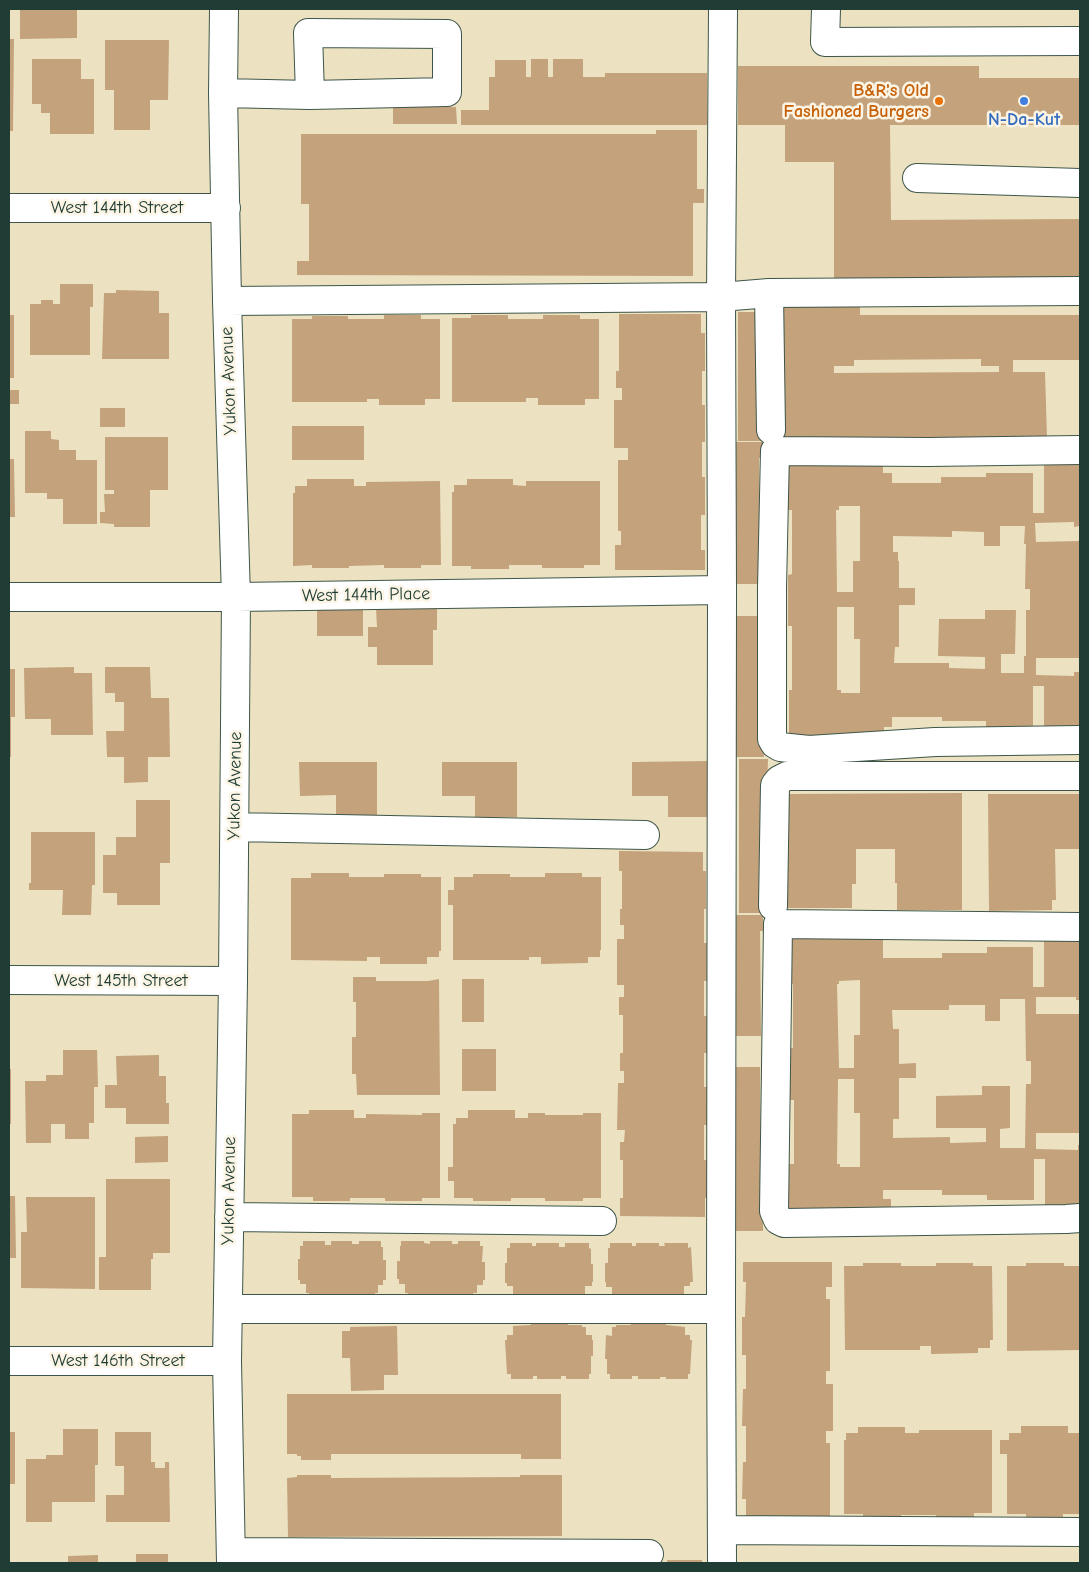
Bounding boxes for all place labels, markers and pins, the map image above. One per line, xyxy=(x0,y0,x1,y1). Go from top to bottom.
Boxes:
place label: B&R's Old Fashioned Burgers xyxy=(784,80,929,122)
marker: B&R's Old Fashioned Burgers xyxy=(933,95,945,107)
marker: N-Da-Kut xyxy=(1018,95,1030,107)
place label: N-Da-Kut xyxy=(988,109,1060,131)

